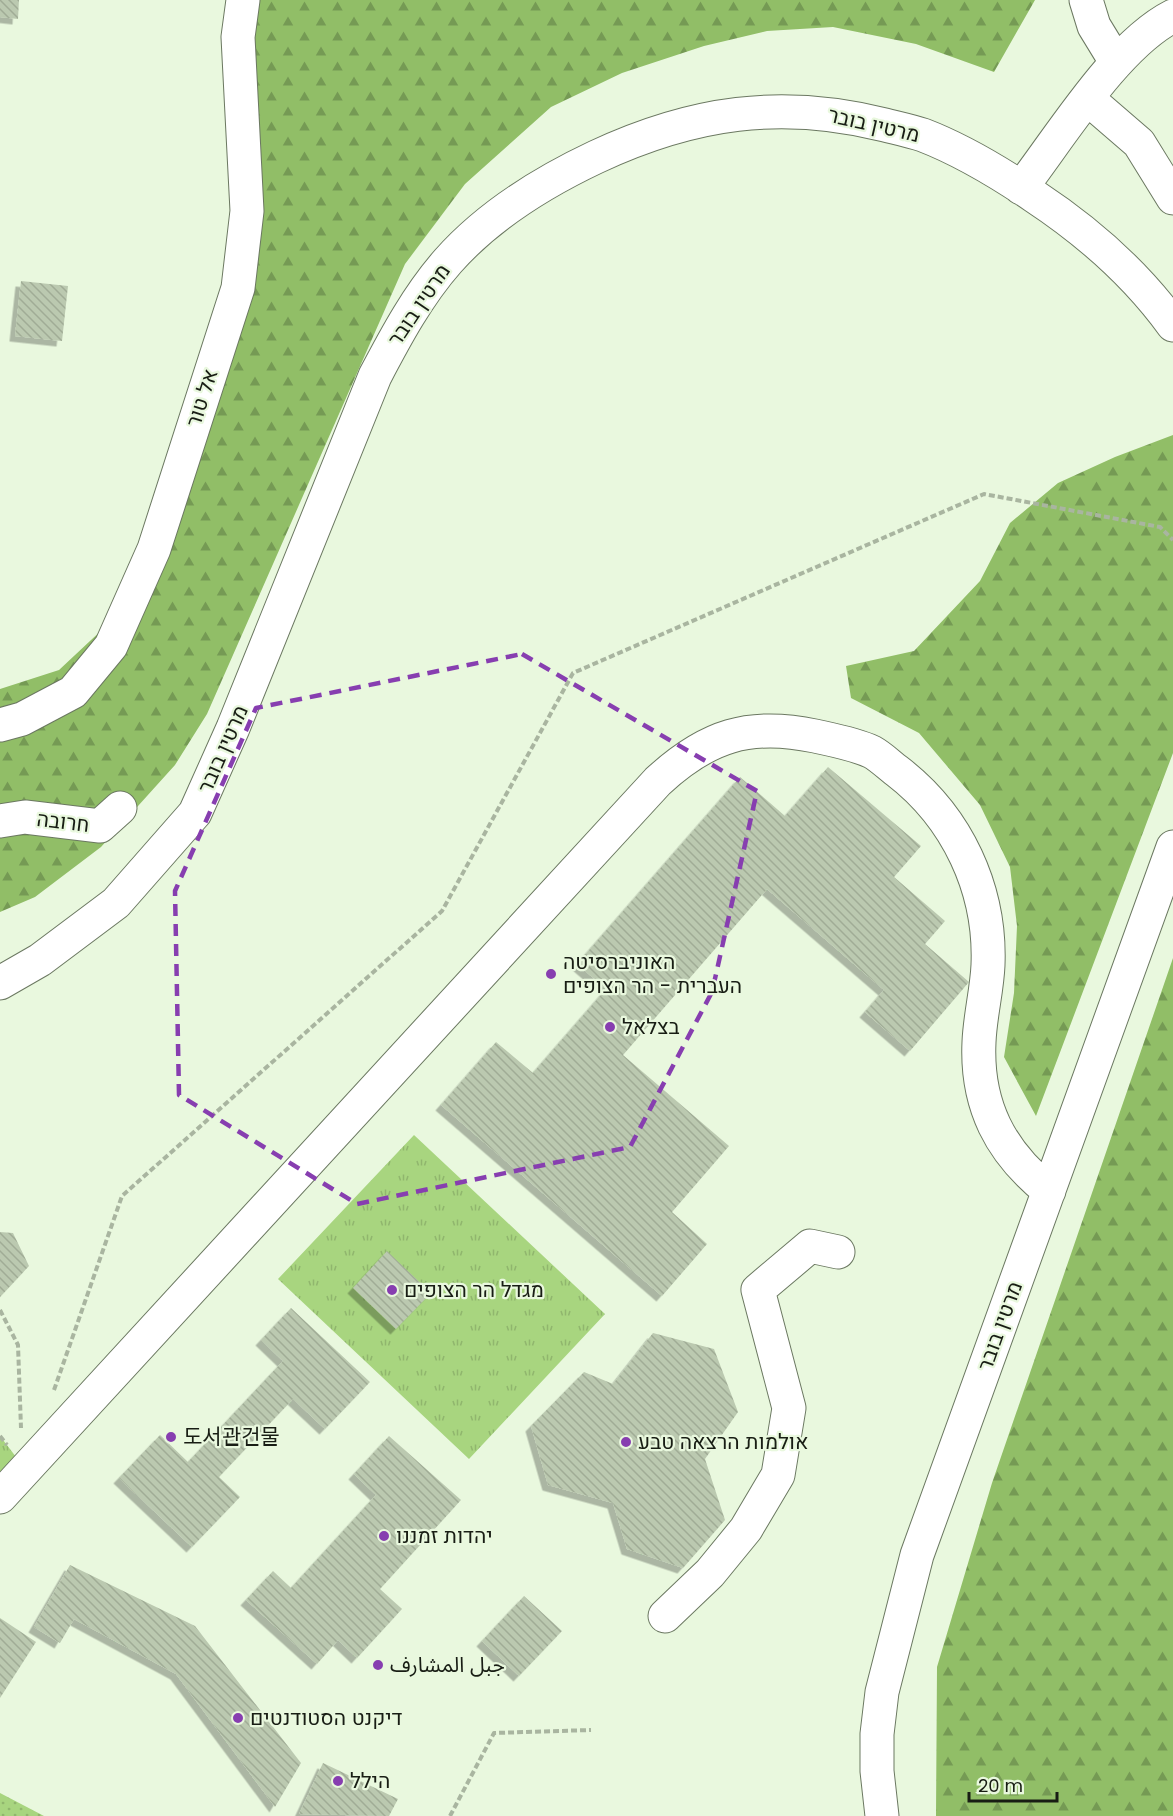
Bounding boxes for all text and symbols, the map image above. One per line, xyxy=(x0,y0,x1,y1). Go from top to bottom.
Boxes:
street label: מרטין בובר xyxy=(825,100,923,149)
street label: מרטין בובר xyxy=(381,258,457,351)
street label: אל טור xyxy=(179,365,224,431)
street label: מרטין בובר xyxy=(190,700,255,797)
street label: חרובה xyxy=(35,804,91,839)
place label: האוניברסיטה העברית - הר הצופים xyxy=(563,947,742,1000)
marker: האוניברסיטה העברית - הר הצופים xyxy=(544,967,558,981)
place label: בצלאל xyxy=(622,1012,680,1041)
marker: בצלאל xyxy=(603,1020,617,1034)
place label: מגדל הר הצופים xyxy=(404,1275,544,1304)
street label: מרטין בובר xyxy=(970,1277,1029,1375)
marker: מגדל הר הצופים xyxy=(385,1283,399,1297)
place label: 도서관건물 xyxy=(183,1422,280,1451)
place label: אולמות הרצאה טבע xyxy=(638,1427,808,1456)
marker: 도서관건물 xyxy=(164,1430,178,1444)
marker: אולמות הרצאה טבע xyxy=(619,1435,633,1449)
place label: יהדות זמננו xyxy=(396,1521,493,1550)
marker: יהדות זמננו xyxy=(377,1529,391,1543)
place label: جبل المشارف xyxy=(390,1650,505,1679)
marker: جبل المشارف xyxy=(371,1658,385,1672)
place label: דיקנט הסטודנטים xyxy=(250,1703,403,1732)
marker: דיקנט הסטודנטים xyxy=(231,1711,245,1725)
scale bar xyxy=(969,1765,1058,1803)
place label: הילל xyxy=(350,1766,390,1795)
text: 20 m xyxy=(978,1773,1023,1798)
marker: הילל xyxy=(331,1774,345,1788)

